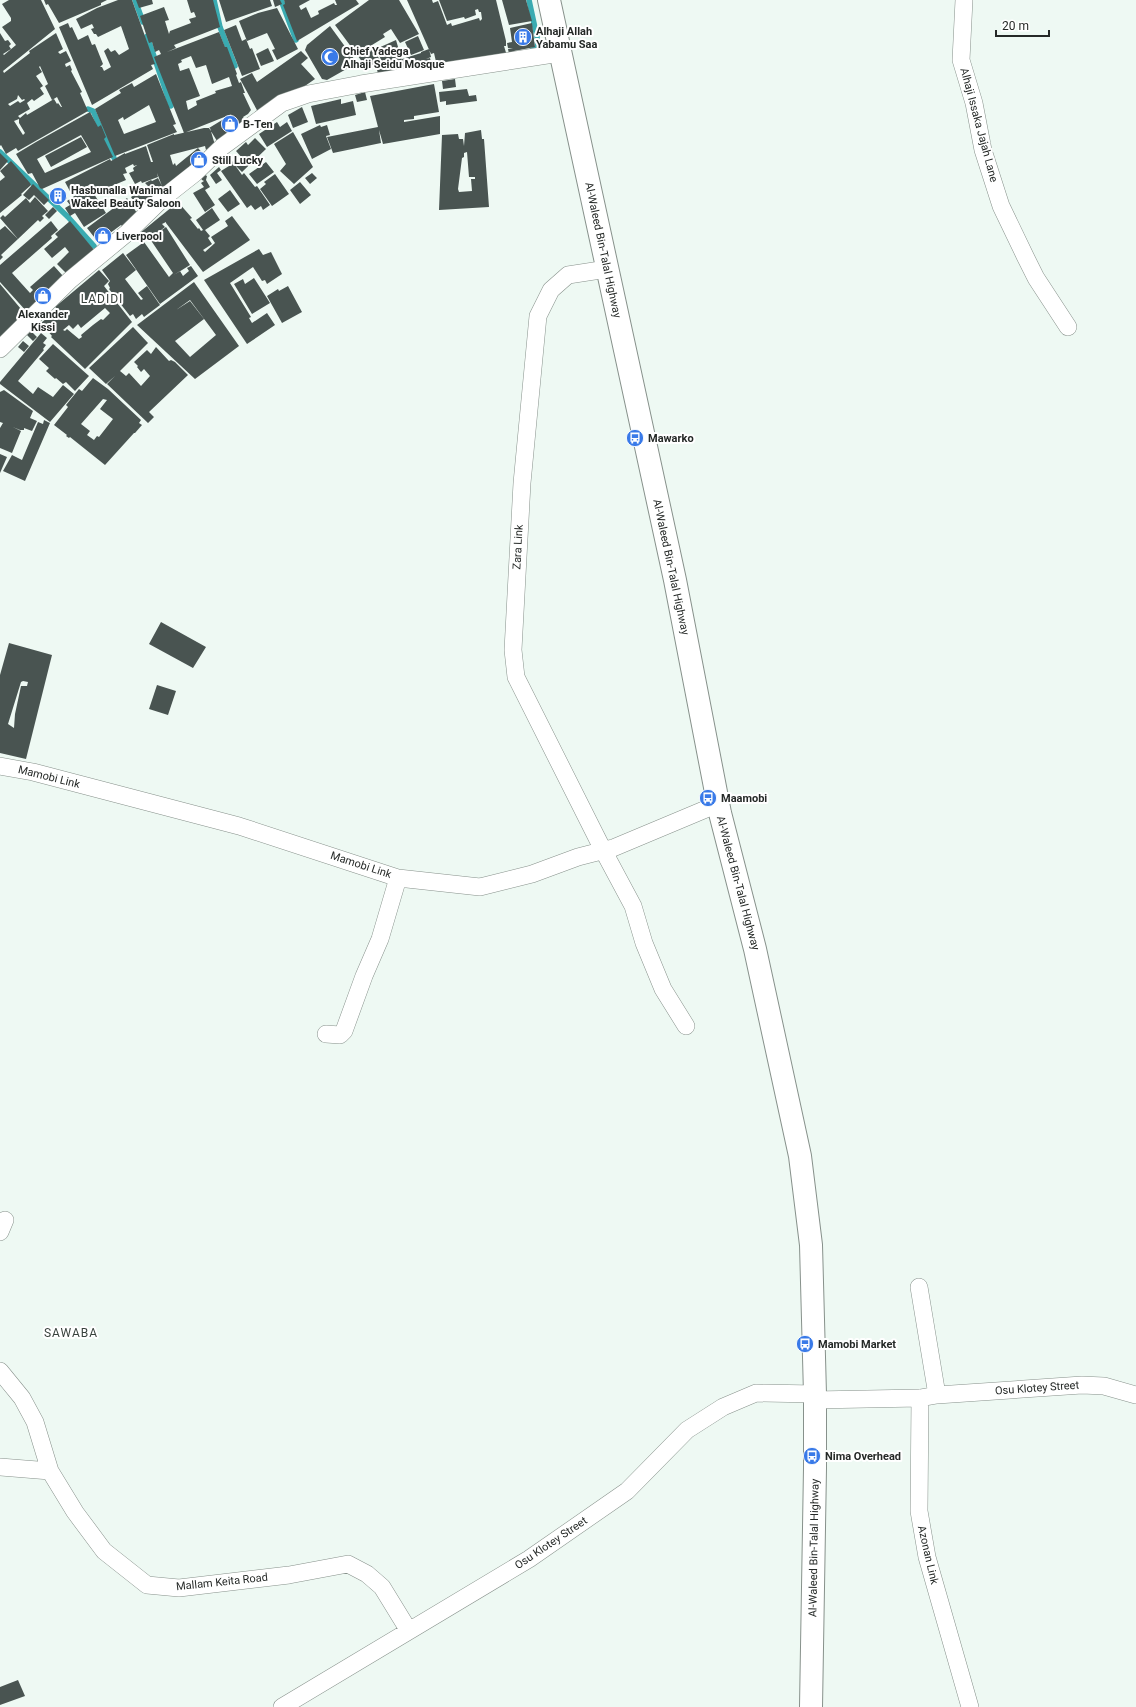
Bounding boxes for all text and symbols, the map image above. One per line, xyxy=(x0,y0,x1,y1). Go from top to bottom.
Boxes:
scale bar xyxy=(996,12,1049,38)
text: 20 m xyxy=(1002,19,1029,33)
place label: Alhaji Allah Yabamu Saa xyxy=(536,25,597,51)
building icon: Alhaji Allah Yabamu Saa xyxy=(513,27,533,47)
place label: Chief Yadega Alhaji Seidu Mosque xyxy=(343,45,444,71)
mosque icon: Chief Yadega Alhaji Seidu Mosque xyxy=(320,47,340,67)
street label: Alhaji Issaka Jajah Lane xyxy=(957,66,1001,184)
shop icon: B-Ten xyxy=(220,114,240,134)
place label: B-Ten xyxy=(243,118,273,131)
shop icon: Still Lucky xyxy=(189,150,209,170)
place label: Still Lucky xyxy=(212,154,264,167)
street label: Al-Waleed Bin-Talal Highway xyxy=(582,181,624,320)
place label: Hasbunalla Wanimal Wakeel Beauty Saloon xyxy=(71,184,181,210)
building icon: Hasbunalla Wanimal Wakeel Beauty Saloon xyxy=(48,186,68,206)
shop icon: Liverpool xyxy=(93,226,113,246)
place label: Liverpool xyxy=(116,230,162,243)
shop icon: Alexander Kissi xyxy=(33,286,53,306)
district label: LADIDI xyxy=(81,292,123,306)
place label: Alexander Kissi xyxy=(18,308,68,334)
bus stop icon: Mawarko xyxy=(625,428,645,448)
place label: Mawarko xyxy=(648,432,694,445)
street label: Al-Waleed Bin-Talal Highway xyxy=(650,498,692,637)
street label: Zara Link xyxy=(510,524,526,570)
street label: Mamobi Link xyxy=(17,763,82,791)
bus stop icon: Maamobi xyxy=(698,788,718,808)
place label: Maamobi xyxy=(721,792,767,805)
street label: Al-Waleed Bin-Talal Highway xyxy=(714,814,762,952)
street label: Mamobi Link xyxy=(329,849,394,881)
district label: SAWABA xyxy=(44,1326,98,1340)
bus stop icon: Mamobi Market xyxy=(795,1334,815,1354)
place label: Mamobi Market xyxy=(818,1338,896,1351)
street label: Osu Klotey Street xyxy=(995,1379,1080,1397)
bus stop icon: Nima Overhead xyxy=(802,1446,822,1466)
place label: Nima Overhead xyxy=(825,1450,901,1463)
street label: Al-Waleed Bin-Talal Highway xyxy=(806,1478,822,1617)
street label: Osu Klotey Street xyxy=(512,1514,590,1572)
street label: Azonan Link xyxy=(915,1524,941,1586)
street label: Mallam Keita Road xyxy=(176,1571,268,1593)

